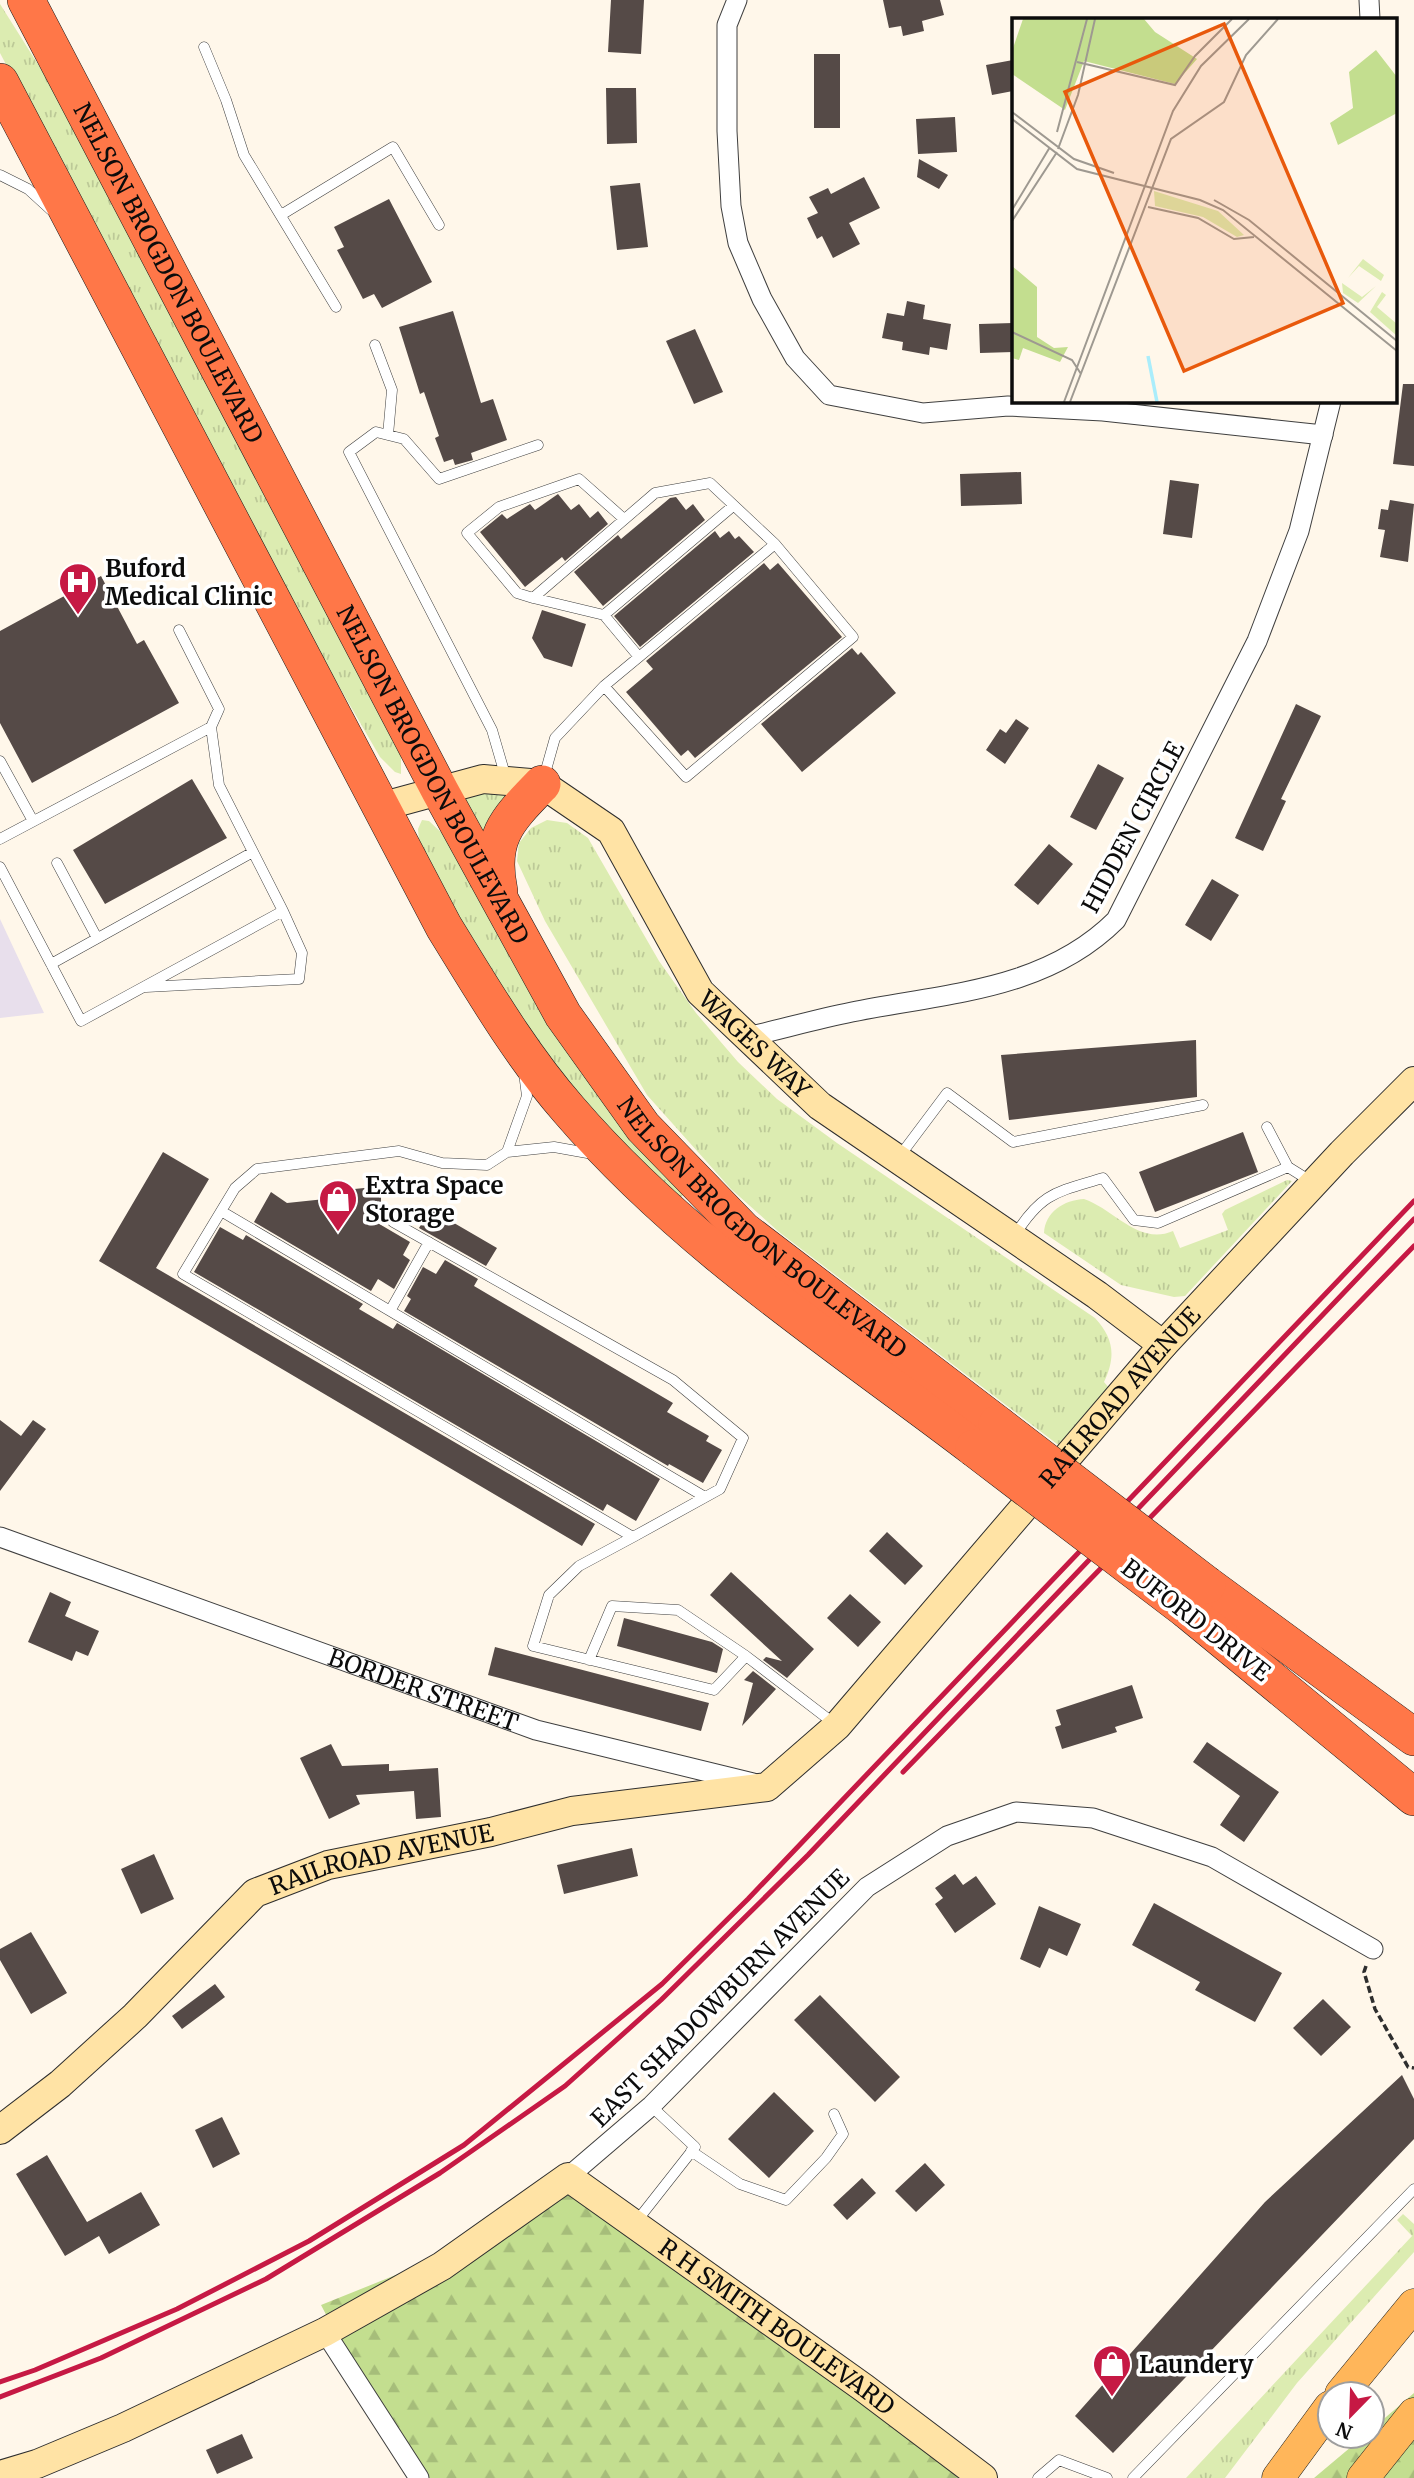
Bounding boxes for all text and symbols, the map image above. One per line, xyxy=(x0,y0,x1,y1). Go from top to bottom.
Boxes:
inset map xyxy=(1012,18,1396,402)
street label: NELSON BROGDON BOULEVARD xyxy=(67,98,271,448)
place label: Buford Medical Clinic xyxy=(105,553,273,612)
hospital icon: Buford Medical Clinic xyxy=(57,561,99,616)
street label: NELSON BROGDON BOULEVARD xyxy=(330,600,536,949)
street label: HIDDEN CIRCLE xyxy=(1075,735,1192,918)
street label: WAGES WAY xyxy=(691,983,818,1105)
street label: NELSON BROGDON BOULEVARD xyxy=(611,1090,913,1365)
place label: Extra Space Storage xyxy=(365,1170,503,1229)
shop icon: Extra Space Storage xyxy=(317,1178,359,1233)
street label: RAILROAD AVENUE xyxy=(1032,1299,1207,1494)
street label: BUFORD DRIVE xyxy=(1115,1552,1277,1688)
street label: BORDER STREET xyxy=(324,1641,523,1738)
street label: RAILROAD AVENUE xyxy=(265,1816,497,1902)
street label: EAST SHADOWBURN AVENUE xyxy=(584,1862,856,2134)
street label: R H SMITH BOULEVARD xyxy=(653,2231,901,2421)
shop icon: Laundery xyxy=(1091,2343,1133,2398)
place label: Laundery xyxy=(1139,2349,1254,2380)
north arrow xyxy=(1316,2380,1386,2450)
text: N xyxy=(1333,2417,1356,2445)

